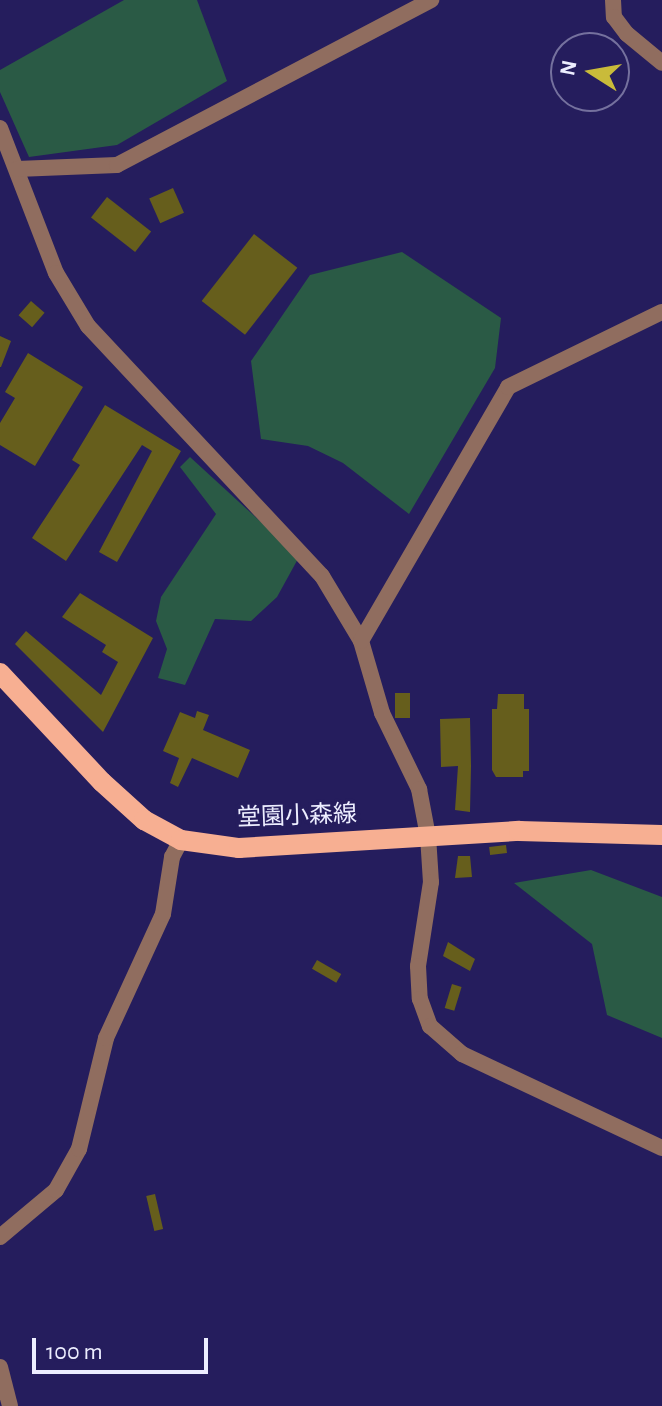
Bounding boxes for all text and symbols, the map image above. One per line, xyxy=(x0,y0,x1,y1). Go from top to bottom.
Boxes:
north arrow xyxy=(550,32,630,112)
text: N xyxy=(556,58,581,77)
street label: 堂園小森線 xyxy=(237,801,357,833)
scale bar xyxy=(36,1322,212,1372)
text: 100 m xyxy=(46,1340,103,1364)

